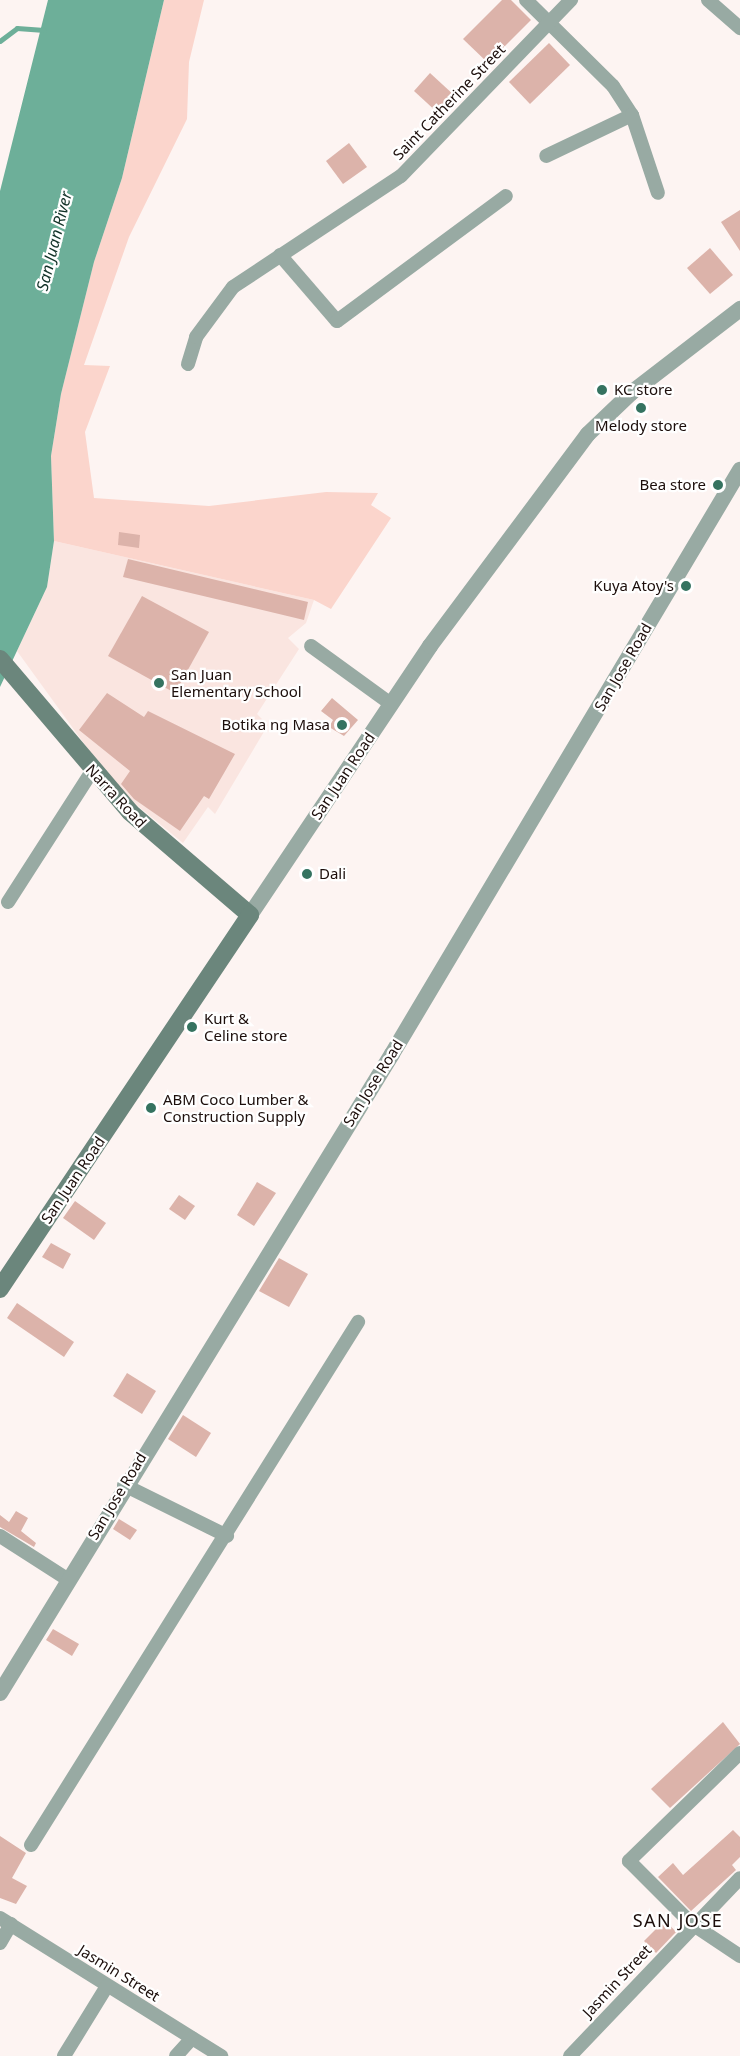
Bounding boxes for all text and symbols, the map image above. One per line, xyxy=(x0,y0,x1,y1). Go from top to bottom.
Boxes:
street label: Saint Catherine Street xyxy=(389,40,509,164)
water label: San Juan River xyxy=(32,189,76,293)
place label: KC store xyxy=(614,381,672,399)
marker: KC store xyxy=(595,383,609,397)
marker: Melody store xyxy=(634,401,648,415)
place label: Melody store xyxy=(595,417,687,435)
place label: Bea store xyxy=(639,476,706,494)
marker: Bea store xyxy=(711,478,725,492)
place label: Kuya Atoy's xyxy=(593,577,674,595)
marker: Kuya Atoy's xyxy=(679,579,693,593)
street label: San Jose Road xyxy=(591,620,655,714)
place label: San Juan Elementary School xyxy=(171,665,302,700)
marker: San Juan Elementary School xyxy=(152,676,166,690)
place label: Botika ng Masa xyxy=(222,716,330,734)
marker: Botika ng Masa xyxy=(335,718,349,732)
street label: San Juan Road xyxy=(307,729,379,823)
street label: Narra Road xyxy=(82,761,150,831)
place label: Dali xyxy=(319,865,346,883)
marker: Dali xyxy=(300,867,314,881)
place label: Kurt & Celine store xyxy=(204,1009,287,1044)
marker: Kurt & Celine store xyxy=(185,1020,199,1034)
street label: San Jose Road xyxy=(339,1036,407,1130)
place label: ABM Coco Lumber & Construction Supply xyxy=(163,1090,308,1125)
marker: ABM Coco Lumber & Construction Supply xyxy=(144,1101,158,1115)
street label: San Juan Road xyxy=(37,1133,109,1227)
street label: San Jose Road xyxy=(84,1449,150,1543)
district label: SAN JOSE xyxy=(633,1909,723,1931)
street label: Jasmin Street xyxy=(75,1941,163,2005)
street label: Jasmin Street xyxy=(579,1941,655,2021)

